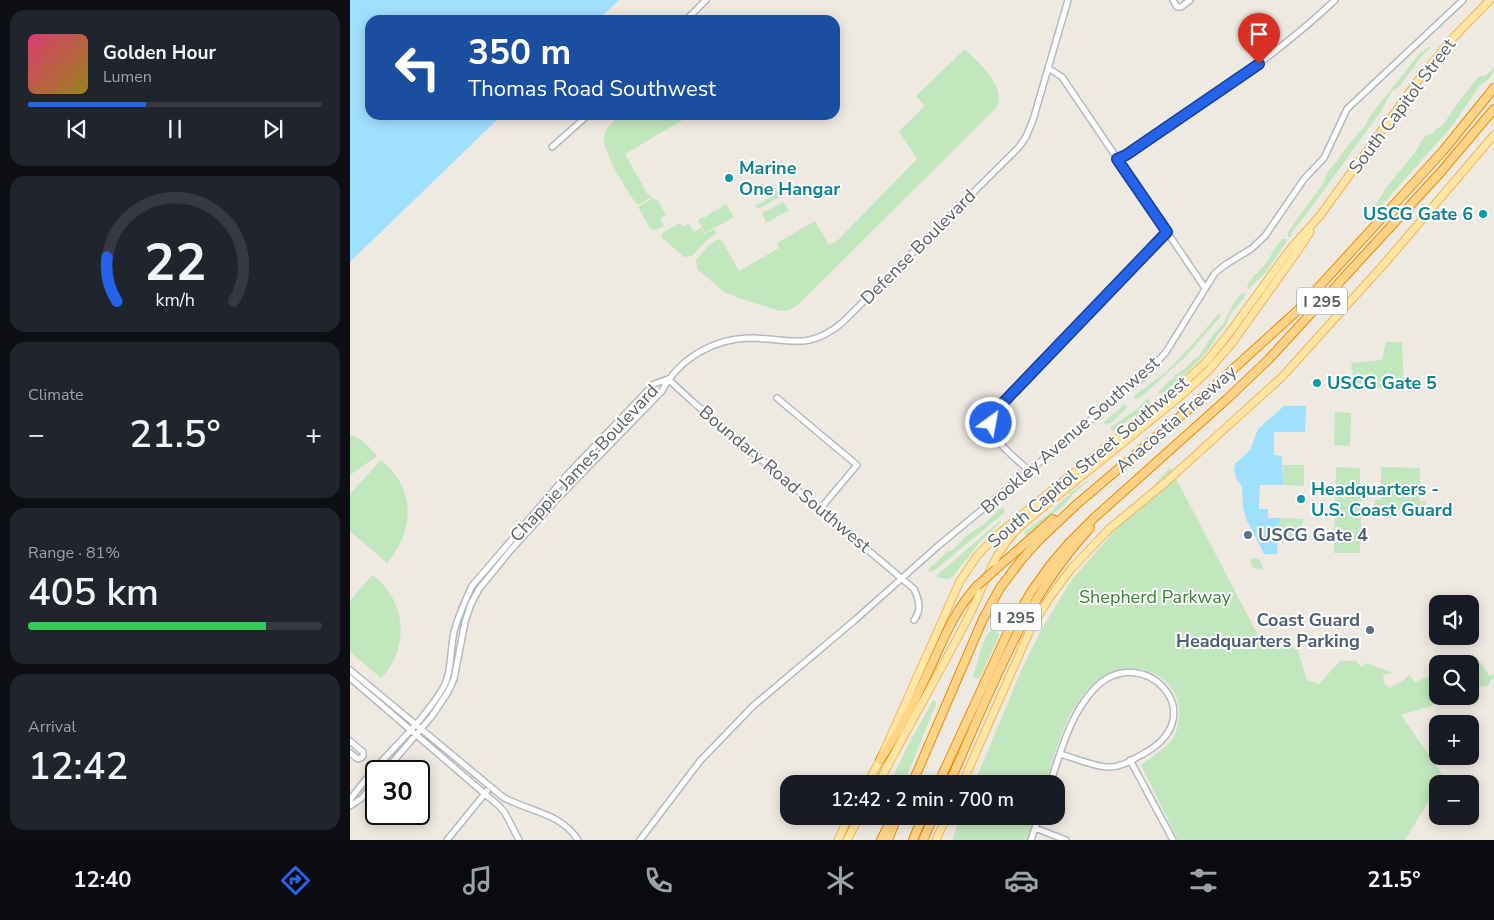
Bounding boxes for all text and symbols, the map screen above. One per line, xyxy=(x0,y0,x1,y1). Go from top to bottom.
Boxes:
pin xyxy=(1238,13,1280,64)
icon: arrive xyxy=(1245,20,1273,48)
text: 350 m xyxy=(468,29,571,76)
street label: South Capitol Street xyxy=(1343,33,1461,179)
icon: left xyxy=(385,35,450,100)
text: Golden Hour xyxy=(103,40,216,66)
text: Lumen xyxy=(103,66,152,88)
text: Thomas Road Southwest xyxy=(468,74,716,104)
icon: previous xyxy=(63,115,91,143)
icon: pause xyxy=(161,115,189,143)
icon: next xyxy=(259,115,287,143)
place label: Marine One Hangar xyxy=(739,156,840,201)
marker: Marine One Hangar xyxy=(723,172,735,184)
street label: Defense Boulevard xyxy=(855,184,981,310)
place label: USCG Gate 6 xyxy=(1363,202,1473,226)
marker: USCG Gate 6 xyxy=(1477,208,1489,220)
text: 22 xyxy=(144,227,206,298)
text: km/h xyxy=(155,288,195,312)
road number: I 295 xyxy=(1297,288,1347,314)
street label: Brookley Avenue Southwest xyxy=(976,350,1165,519)
street label: Anacostia Freeway xyxy=(1110,359,1242,478)
street label: South Capitol Street Southwest xyxy=(982,370,1194,553)
place label: USCG Gate 5 xyxy=(1327,371,1437,395)
marker: USCG Gate 5 xyxy=(1311,377,1323,389)
street label: Chappie James Boulevard xyxy=(505,379,663,547)
text: Climate xyxy=(28,384,83,406)
position arrow xyxy=(964,396,1016,448)
street label: Boundary Road Southwest xyxy=(694,400,876,558)
text: 21.5° xyxy=(129,409,221,460)
text: − xyxy=(28,416,45,454)
text: + xyxy=(305,416,322,454)
place label: Headquarters - U.S. Coast Guard xyxy=(1311,477,1453,522)
marker: Headquarters - U.S. Coast Guard xyxy=(1295,493,1307,505)
place label: USCG Gate 4 xyxy=(1258,523,1368,547)
marker: USCG Gate 4 xyxy=(1242,529,1254,541)
text: Range · 81% xyxy=(28,542,120,564)
text: 405 km xyxy=(28,567,159,618)
park label: Shepherd Parkway xyxy=(1079,585,1232,609)
map controls xyxy=(1429,595,1479,825)
button: sound xyxy=(1429,595,1479,645)
road number: I 295 xyxy=(991,604,1041,630)
place label: Coast Guard Headquarters Parking xyxy=(1176,608,1360,653)
marker: Coast Guard Headquarters Parking xyxy=(1364,624,1376,636)
button: search xyxy=(1429,655,1479,705)
button: + xyxy=(1429,715,1479,765)
text: Arrival xyxy=(28,716,76,738)
text: 12:42 xyxy=(28,741,128,792)
speed limit sign: 30 xyxy=(365,760,430,825)
button: − xyxy=(1429,775,1479,825)
text: 12:42 · 2 min · 700 m xyxy=(831,787,1014,813)
icon: directions xyxy=(278,863,313,898)
icon: music xyxy=(460,863,495,898)
icon: phone xyxy=(641,863,676,898)
icon: climate xyxy=(823,863,858,898)
icon: car xyxy=(1004,863,1039,898)
icon: filters xyxy=(1186,863,1221,898)
text: 12:40 xyxy=(73,865,132,895)
text: 21.5° xyxy=(1367,865,1421,895)

